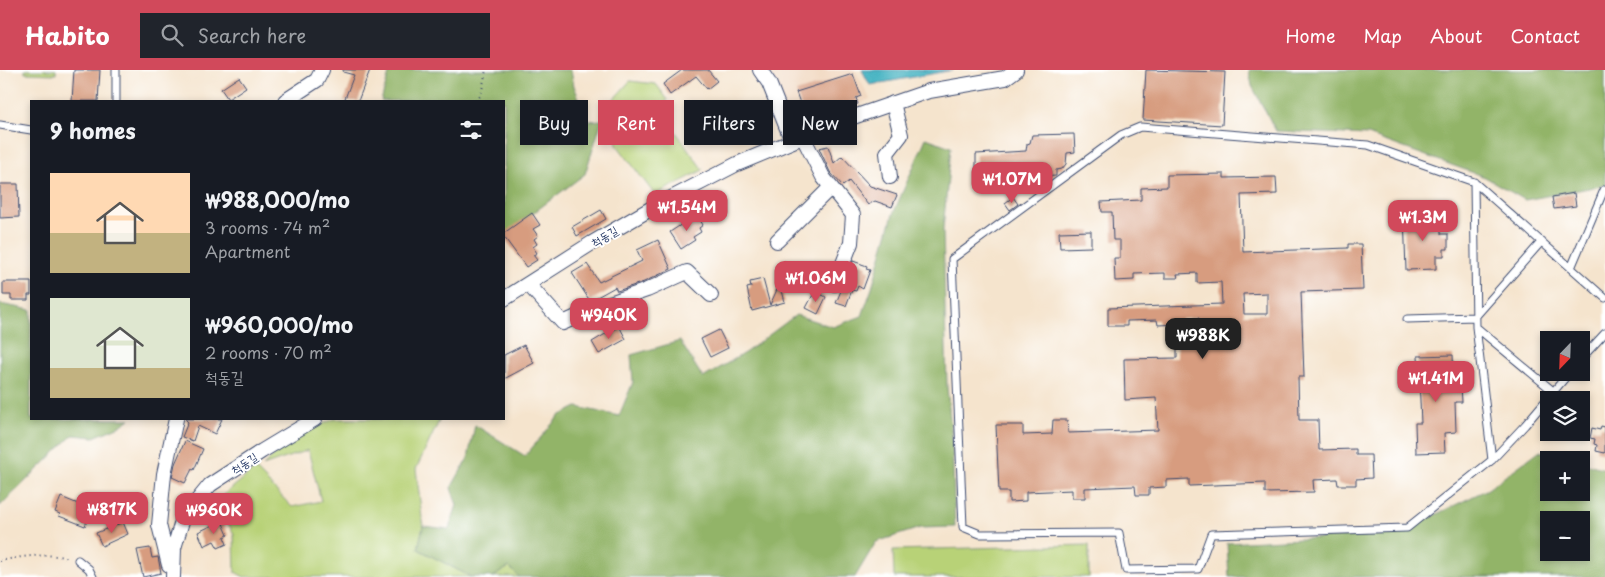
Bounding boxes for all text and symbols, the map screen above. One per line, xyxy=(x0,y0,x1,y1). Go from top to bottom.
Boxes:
search box xyxy=(140,13,490,58)
text: Habito xyxy=(25,17,110,53)
icon: search xyxy=(158,21,186,49)
text: Search here xyxy=(198,21,306,49)
text: Home xyxy=(1285,22,1335,49)
text: Map xyxy=(1363,22,1402,49)
text: About xyxy=(1430,22,1482,49)
text: Contact xyxy=(1510,22,1580,49)
chip: Buy xyxy=(520,100,588,145)
chip: Rent xyxy=(598,100,674,145)
chip: Filters xyxy=(684,100,773,145)
chip: New xyxy=(783,100,857,145)
text: 9 homes xyxy=(50,114,136,146)
icon: filters xyxy=(457,116,485,144)
pin: ₩1.07M xyxy=(971,162,1053,204)
text: ₩1.07M xyxy=(982,166,1042,190)
text: ₩988,000/mo xyxy=(205,183,350,215)
pin: ₩1.54M xyxy=(646,190,728,232)
icon: home xyxy=(90,193,150,253)
text: ₩1.54M xyxy=(658,194,716,218)
pin: ₩1.3M xyxy=(1388,200,1458,242)
text: ₩1.3M xyxy=(1399,204,1447,228)
text: 3 rooms · 74 m² xyxy=(205,215,330,239)
street label: 척동길 xyxy=(587,221,621,251)
text: Apartment xyxy=(205,239,290,263)
pin: ₩1.06M xyxy=(775,260,857,303)
text: ₩1.06M xyxy=(785,265,847,289)
pin: ₩940K xyxy=(574,298,644,340)
text: ₩940K xyxy=(581,302,637,326)
text: ₩960,000/mo xyxy=(205,308,353,340)
icon: home xyxy=(90,318,150,378)
pin: ₩988K xyxy=(1168,318,1238,360)
text: ₩988K xyxy=(1176,322,1230,346)
north arrow xyxy=(1540,331,1590,381)
map controls xyxy=(1540,331,1590,561)
text: 2 rooms · 70 m² xyxy=(205,340,332,364)
pin: ₩1.41M xyxy=(1395,360,1477,403)
text: 척동길 xyxy=(205,364,244,388)
text: ₩1.41M xyxy=(1408,365,1464,389)
button: layers xyxy=(1540,391,1590,441)
street label: 척동길 xyxy=(227,447,261,479)
button: + xyxy=(1540,451,1590,501)
pin: ₩817K xyxy=(77,492,147,534)
pin: ₩960K xyxy=(179,492,249,535)
text: ₩817K xyxy=(87,496,137,520)
text: ₩960K xyxy=(186,497,242,521)
button: − xyxy=(1540,511,1590,561)

